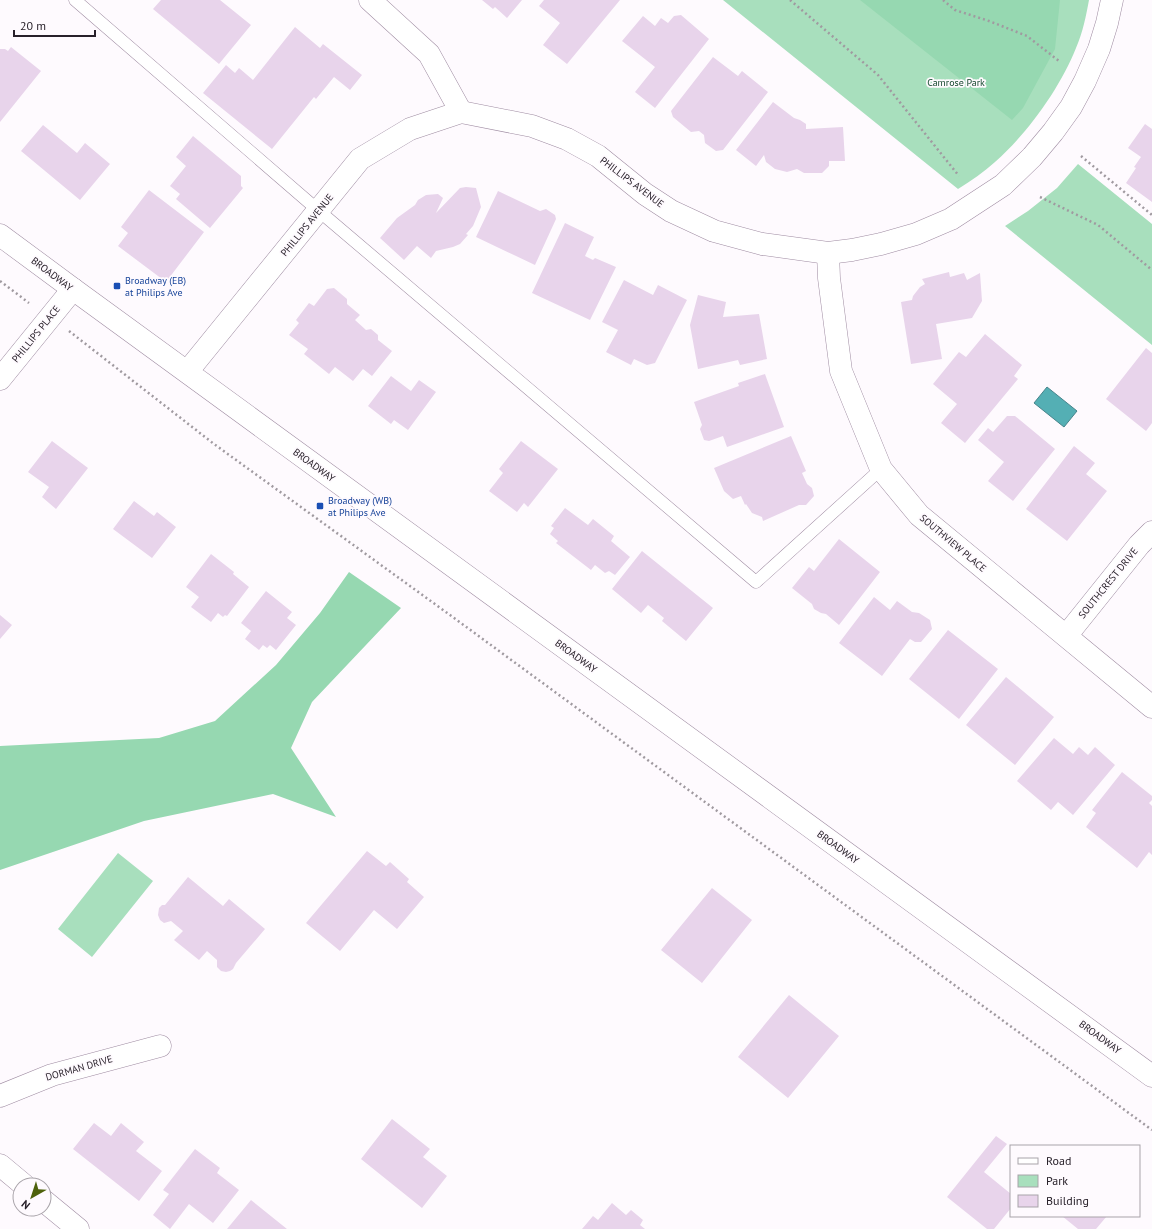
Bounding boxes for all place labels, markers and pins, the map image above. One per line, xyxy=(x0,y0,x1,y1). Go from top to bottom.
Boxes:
place label: Broadway (EB) at Philips Ave xyxy=(125,274,186,299)
marker: Broadway (EB) at Philips Ave xyxy=(112,281,122,291)
place label: Broadway (WB) at Philips Ave xyxy=(328,494,392,519)
marker: Broadway (WB) at Philips Ave xyxy=(315,501,325,511)

